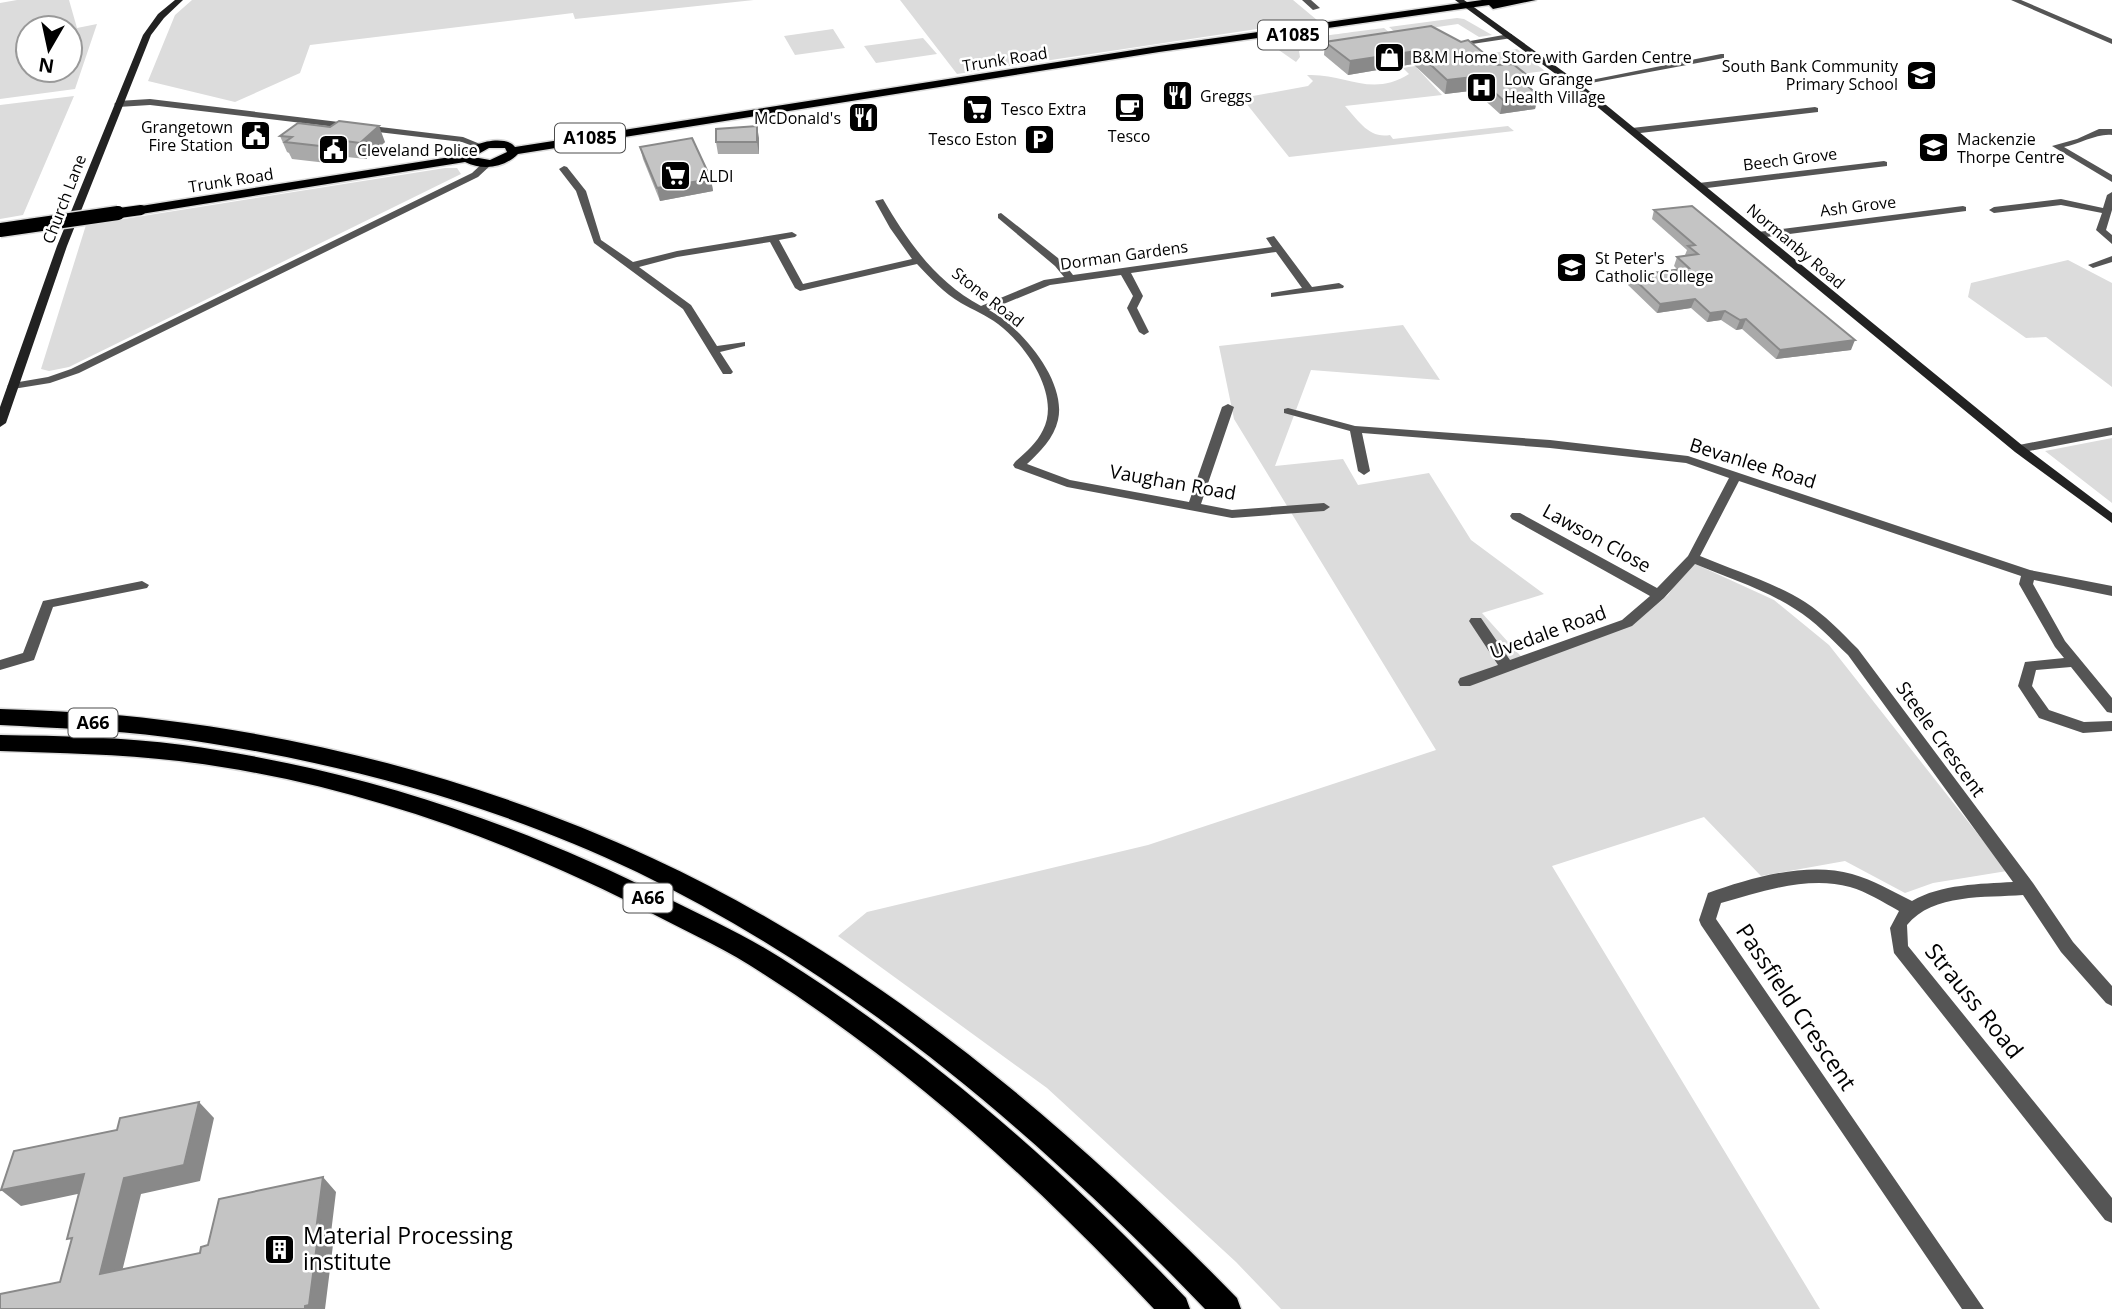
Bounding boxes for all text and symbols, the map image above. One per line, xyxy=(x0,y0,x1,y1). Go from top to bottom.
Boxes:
north arrow xyxy=(14,14,84,84)
road number: A1085 xyxy=(1258,20,1328,50)
shop icon: B&M Home Store with Garden Centre xyxy=(1372,40,1406,74)
street label: Trunk Road xyxy=(961,41,1049,77)
place label: B&M Home Store with Garden Centre xyxy=(1412,46,1692,68)
text: N xyxy=(37,52,56,80)
place label: South Bank Community Primary School xyxy=(1722,55,1899,95)
school or university icon: South Bank Community Primary School xyxy=(1904,58,1938,92)
place label: Low Grange Health Village xyxy=(1504,68,1606,108)
hospital icon: Low Grange Health Village xyxy=(1464,71,1498,105)
restaurant icon: Greggs xyxy=(1160,79,1194,113)
place label: Greggs xyxy=(1200,85,1252,107)
cafe icon: Tesco xyxy=(1112,90,1146,124)
supermarket icon: Tesco Extra xyxy=(961,92,995,126)
place label: Tesco Extra xyxy=(1001,98,1086,120)
restaurant icon: McDonald's xyxy=(847,101,881,135)
place label: McDonald's xyxy=(754,107,841,129)
place label: Grangetown Fire Station xyxy=(141,116,233,156)
public building icon: Grangetown Fire Station xyxy=(239,119,273,153)
parking icon: Tesco Eston xyxy=(1023,122,1057,156)
road number: A1085 xyxy=(555,124,625,153)
place label: Tesco xyxy=(1108,125,1150,147)
place label: Tesco Eston xyxy=(928,128,1017,150)
place label: Mackenzie Thorpe Centre xyxy=(1957,128,2065,168)
school or university icon: Mackenzie Thorpe Centre xyxy=(1917,131,1951,165)
public building icon: Cleveland Police xyxy=(317,133,351,167)
place label: Cleveland Police xyxy=(357,139,478,161)
street label: Beech Grove xyxy=(1742,142,1838,176)
street label: Church Lane xyxy=(37,151,91,247)
supermarket icon: ALDI xyxy=(659,159,693,193)
street label: Trunk Road xyxy=(187,162,275,198)
place label: ALDI xyxy=(699,165,734,187)
street label: Ash Grove xyxy=(1819,190,1897,222)
street label: Normanby Road xyxy=(1742,198,1850,294)
street label: Dorman Gardens xyxy=(1059,235,1189,275)
place label: St Peter's Catholic College xyxy=(1595,247,1713,287)
school or university icon: St Peter's Catholic College xyxy=(1555,250,1589,284)
street label: Stone Road xyxy=(948,262,1028,332)
street label: Bevanlee Road xyxy=(1687,431,1819,495)
street label: Vaughan Road xyxy=(1108,458,1238,506)
street label: Lawson Close xyxy=(1538,497,1656,579)
street label: Uvedale Road xyxy=(1486,599,1610,665)
street label: Steele Crescent xyxy=(1890,676,1992,802)
road number: A66 xyxy=(68,708,118,738)
road number: A66 xyxy=(624,884,672,912)
street label: Passfield Crescent xyxy=(1729,917,1865,1096)
street label: Strauss Road xyxy=(1918,936,2031,1065)
place label: Material Processing institute xyxy=(303,1219,513,1277)
building icon: Material Processing institute xyxy=(263,1232,297,1266)

